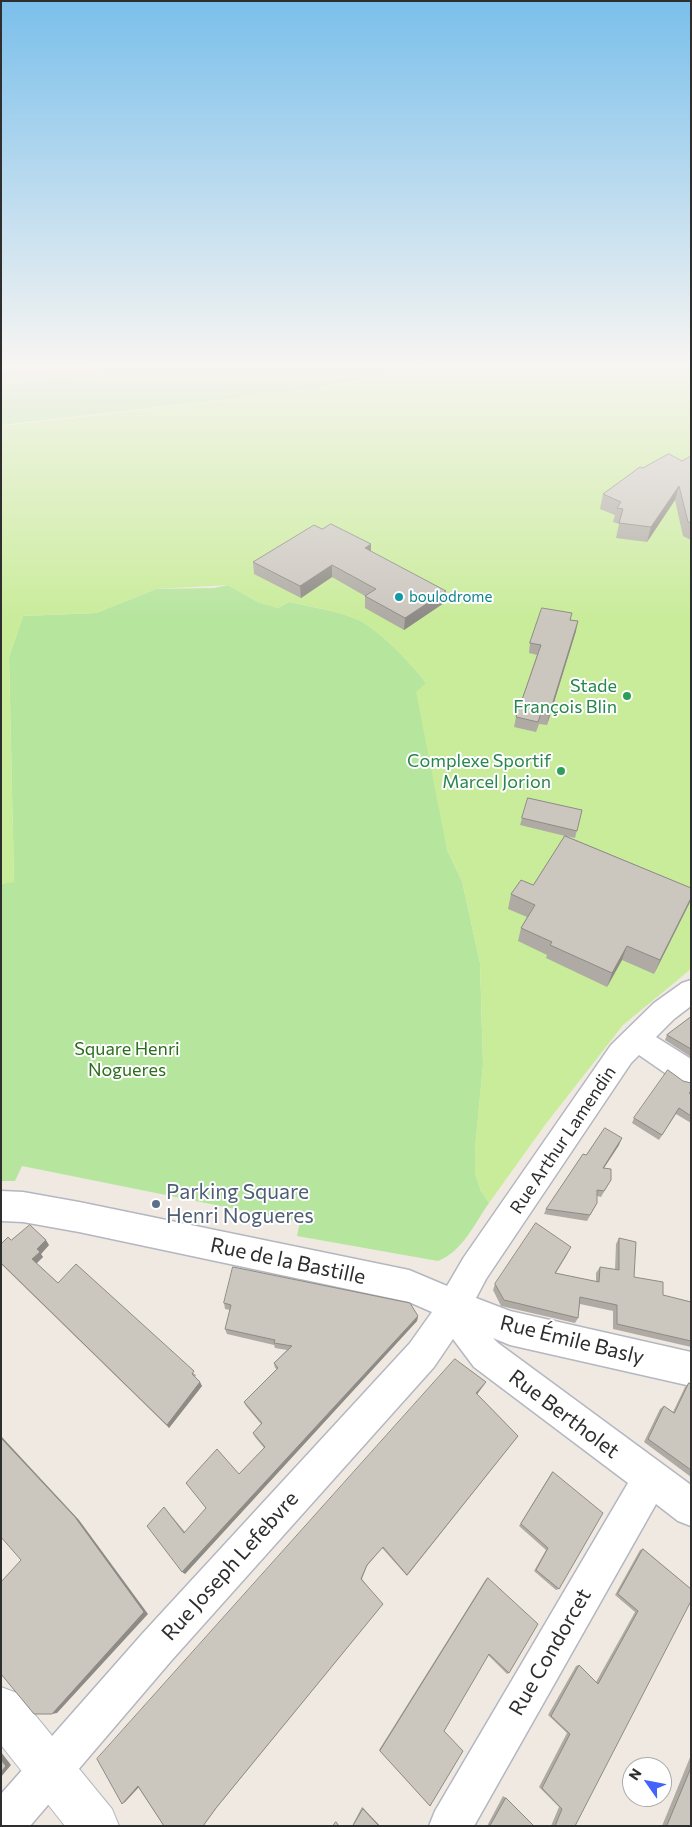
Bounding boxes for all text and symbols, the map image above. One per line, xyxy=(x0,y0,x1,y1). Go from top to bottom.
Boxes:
place label: boulodrome xyxy=(409,588,492,606)
marker: boulodrome xyxy=(393,591,405,603)
place label: Stade François Blin xyxy=(513,675,617,718)
marker: Stade François Blin xyxy=(621,690,633,702)
place label: Complexe Sportif Marcel Jorion xyxy=(407,750,551,792)
marker: Complexe Sportif Marcel Jorion xyxy=(555,765,567,777)
park label: Square Henri Nogueres xyxy=(74,1038,180,1080)
street label: Rue Arthur Lamendin xyxy=(506,1062,620,1218)
place label: Parking Square Henri Nogueres xyxy=(166,1179,314,1229)
marker: Parking Square Henri Nogueres xyxy=(150,1198,162,1210)
street label: Rue de la Bastille xyxy=(208,1232,368,1290)
street label: Rue Émile Basly xyxy=(497,1310,647,1370)
street label: Rue Bertholet xyxy=(504,1364,624,1464)
street label: Rue Joseph Lefebvre xyxy=(156,1486,304,1646)
street label: Rue Condorcet xyxy=(503,1584,597,1720)
north arrow xyxy=(622,1757,672,1807)
text: N xyxy=(625,1765,645,1783)

